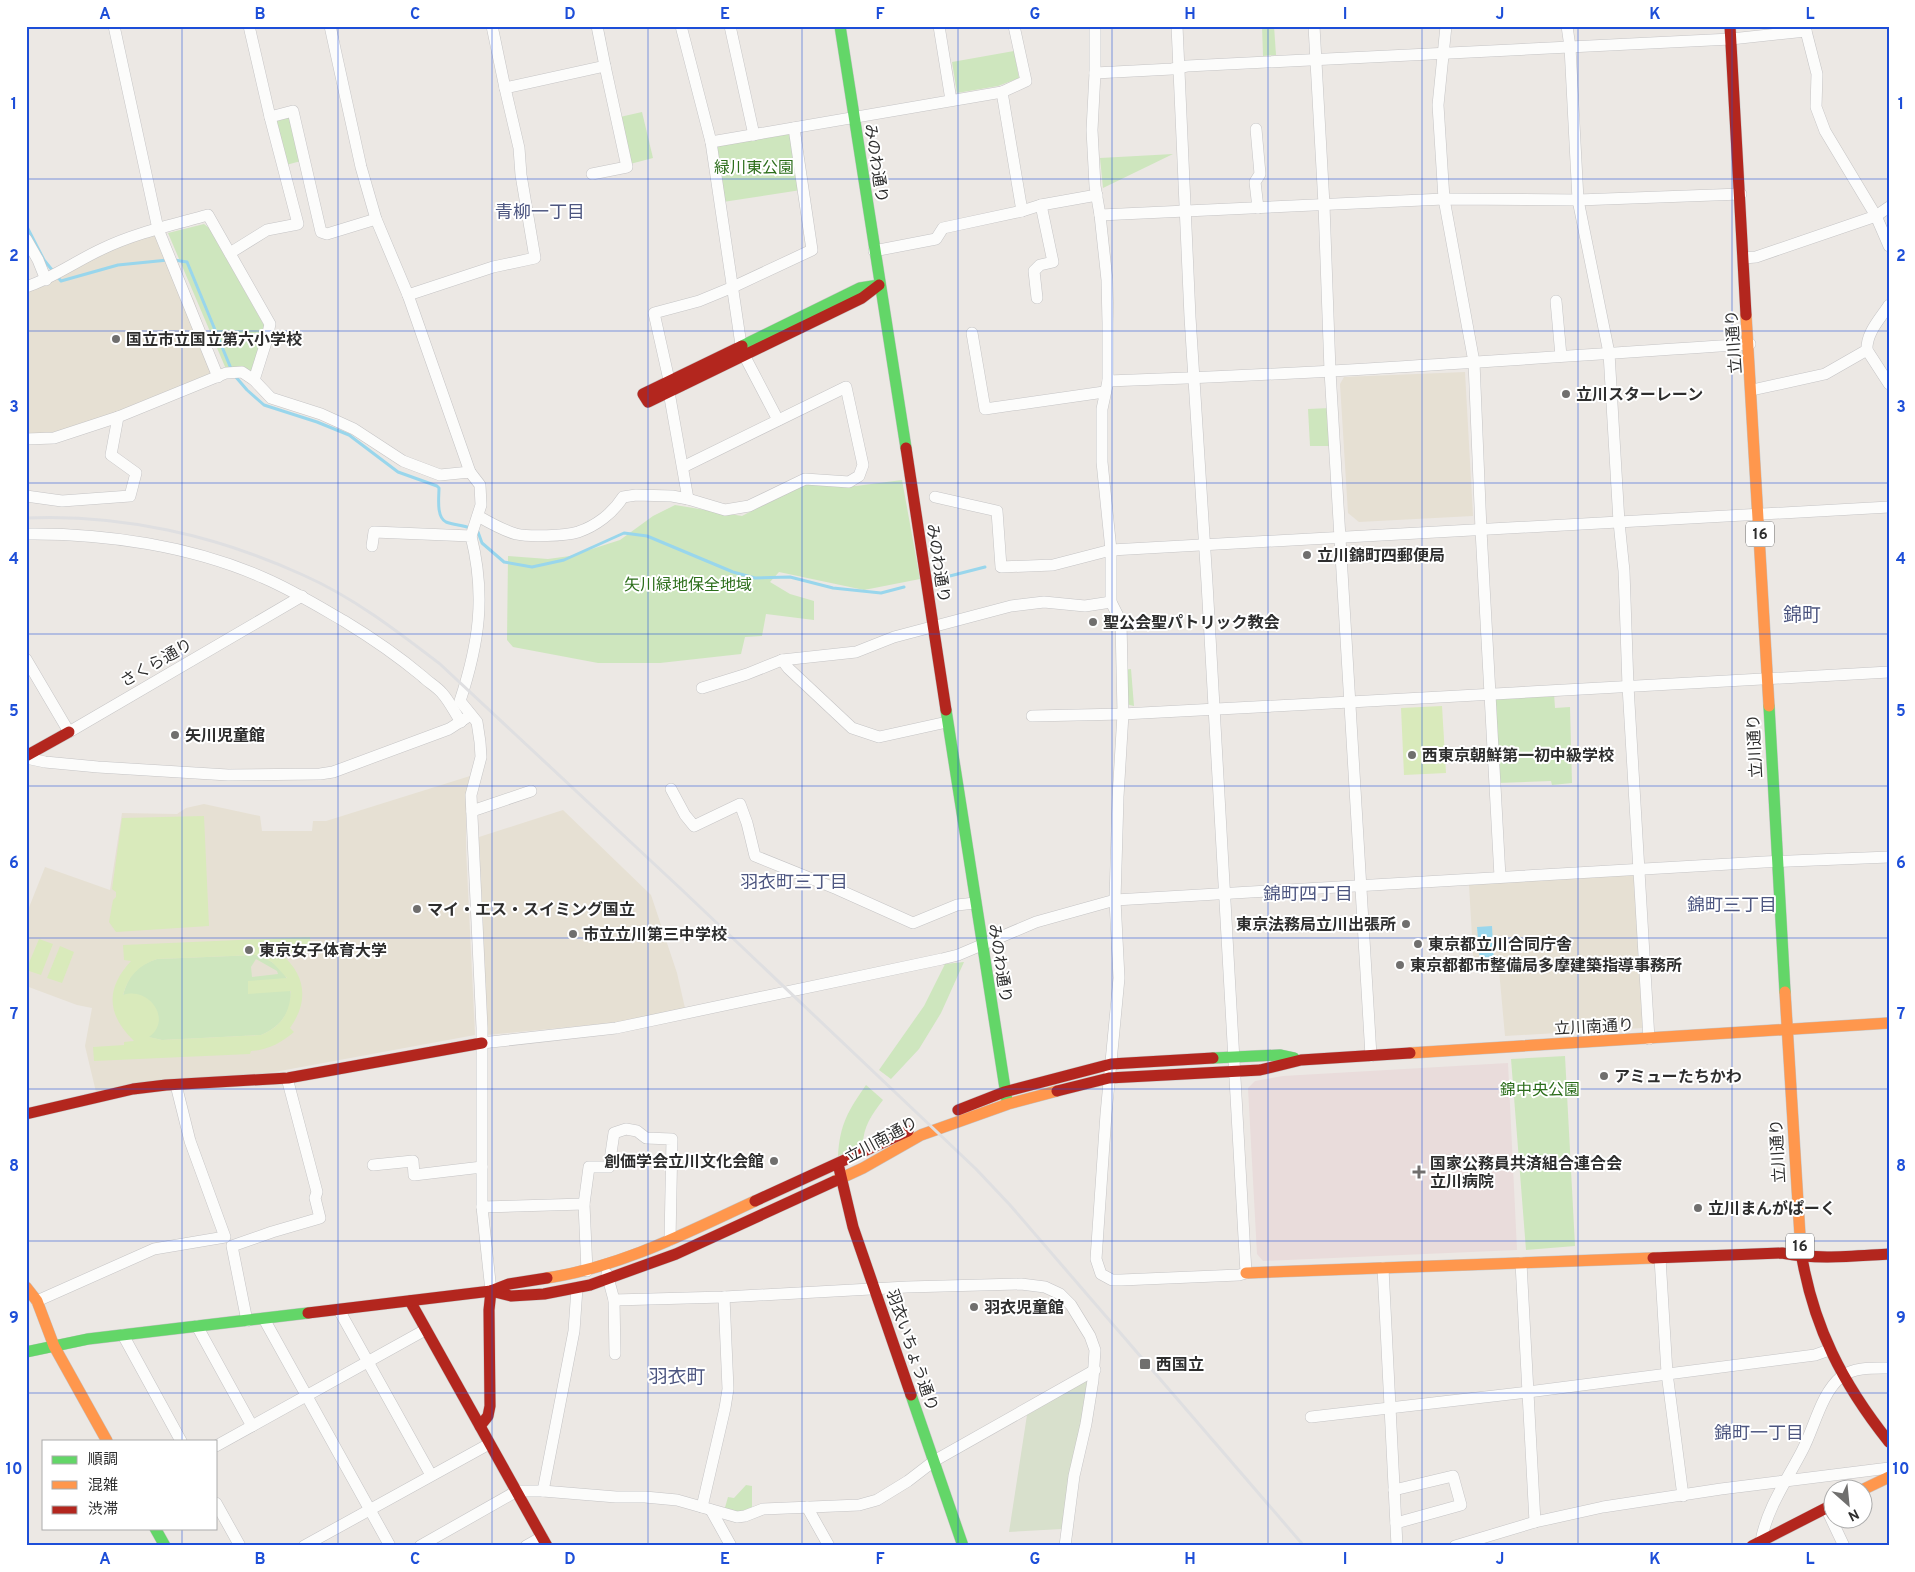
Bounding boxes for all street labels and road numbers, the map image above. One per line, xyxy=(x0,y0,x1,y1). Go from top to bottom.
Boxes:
street label: みのわ通り xyxy=(859,122,891,204)
street label: 立川通り xyxy=(1723,309,1747,374)
street label: みのわ通り xyxy=(921,522,953,604)
road number: 16 xyxy=(1746,522,1774,546)
street label: さくら通り xyxy=(117,635,197,692)
street label: 立川通り xyxy=(1744,713,1768,778)
street label: みのわ通り xyxy=(983,922,1015,1004)
street label: 立川南通り xyxy=(1554,1016,1635,1040)
street label: 立川南通り xyxy=(842,1113,922,1168)
street label: 立川通り xyxy=(1767,1118,1791,1183)
road number: 16 xyxy=(1786,1234,1814,1258)
street label: 羽衣いちょう通り xyxy=(881,1287,941,1414)

